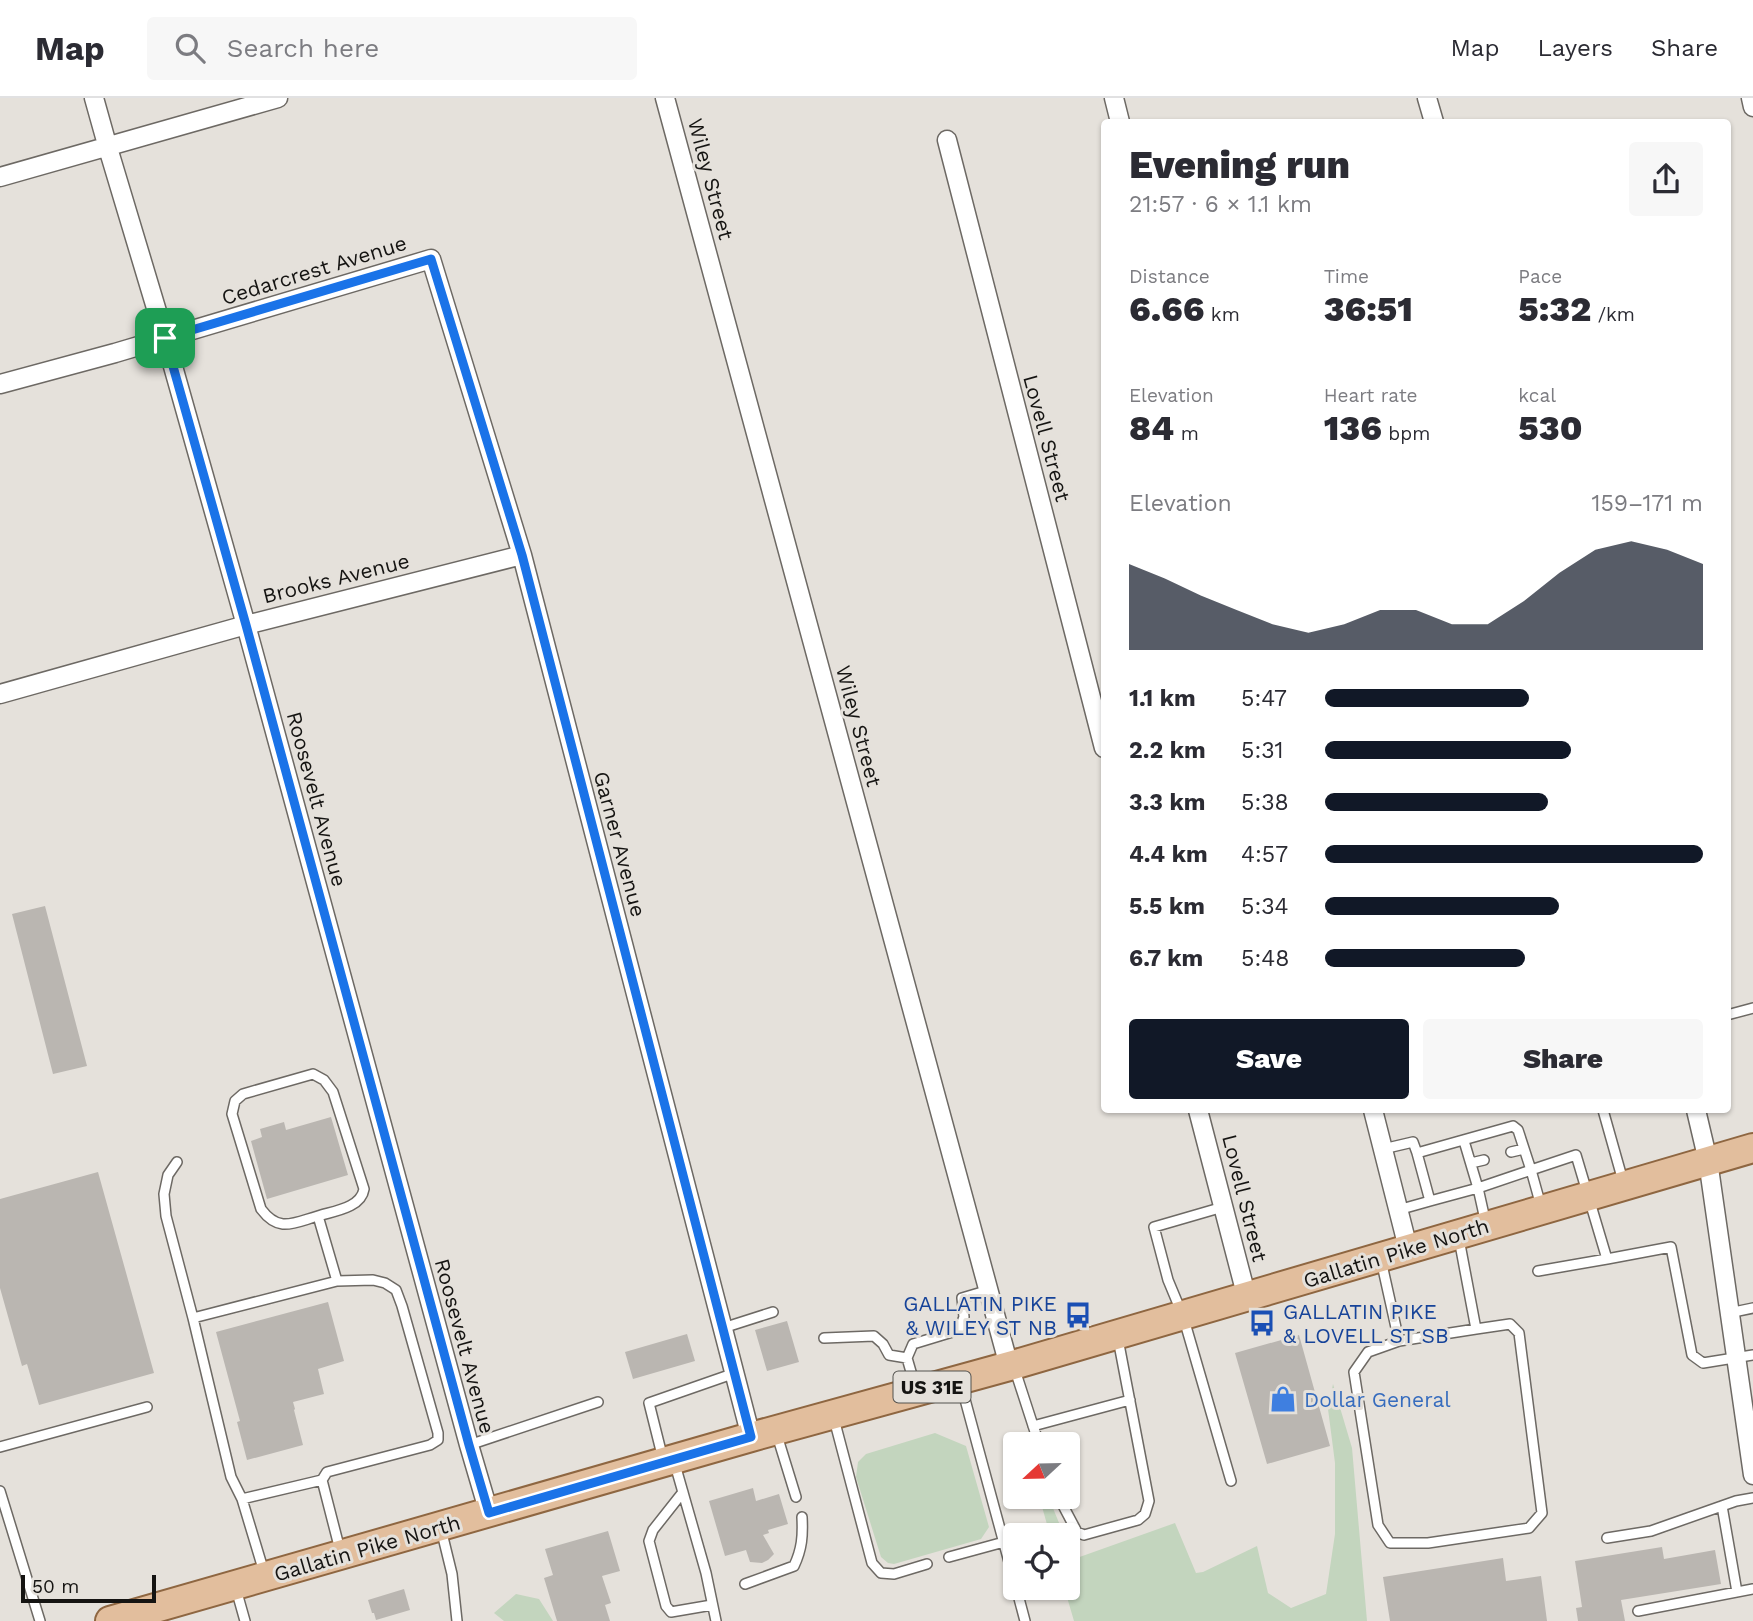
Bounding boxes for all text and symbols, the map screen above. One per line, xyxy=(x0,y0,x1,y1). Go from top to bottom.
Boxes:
search box xyxy=(147,17,637,80)
text: Map xyxy=(35,29,105,68)
icon: search xyxy=(171,29,209,67)
text: Search here xyxy=(227,33,379,63)
text: Map xyxy=(1451,34,1499,62)
text: Layers xyxy=(1537,34,1613,62)
text: Share xyxy=(1651,34,1718,62)
street label: Wiley Street xyxy=(683,116,739,243)
button: share xyxy=(1629,142,1703,216)
text: Evening run xyxy=(1129,143,1350,187)
text: 21:57 · 6 × 1.1 km xyxy=(1129,191,1312,218)
street label: Cedarcrest Avenue xyxy=(218,230,410,310)
text: Distance xyxy=(1129,265,1210,288)
text: Time xyxy=(1324,265,1369,288)
text: Pace xyxy=(1518,265,1562,288)
text: 6.66 xyxy=(1129,288,1204,330)
text: 36:51 xyxy=(1324,288,1413,330)
text: 5:32 xyxy=(1518,288,1591,330)
text: km xyxy=(1204,303,1240,326)
text: /km xyxy=(1591,303,1635,326)
pin xyxy=(135,308,195,368)
icon: arrive xyxy=(146,319,184,357)
street label: Lovell Street xyxy=(1018,372,1076,504)
text: Elevation xyxy=(1129,384,1214,407)
text: Heart rate xyxy=(1324,384,1418,407)
text: kcal xyxy=(1518,384,1556,407)
text: 84 xyxy=(1129,407,1174,449)
text: 136 xyxy=(1324,407,1382,449)
text: 530 xyxy=(1518,407,1582,449)
text: m xyxy=(1174,422,1199,445)
text: bpm xyxy=(1382,422,1430,445)
text: Elevation xyxy=(1129,490,1232,517)
text: 159–171 m xyxy=(1592,490,1703,517)
street label: Brooks Avenue xyxy=(260,548,412,608)
street label: Wiley Street xyxy=(831,663,887,790)
text: 1.1 km xyxy=(1129,685,1196,712)
text: 5:47 xyxy=(1241,685,1287,712)
street label: Roosevelt Avenue xyxy=(282,709,352,889)
text: 2.2 km xyxy=(1129,737,1206,764)
text: 5:31 xyxy=(1241,737,1284,764)
street label: Garner Avenue xyxy=(589,769,651,919)
text: 3.3 km xyxy=(1129,789,1205,816)
text: 5:38 xyxy=(1241,789,1289,816)
text: 4.4 km xyxy=(1129,841,1208,868)
text: 4:57 xyxy=(1241,841,1288,868)
text: 5.5 km xyxy=(1129,893,1205,920)
text: 5:34 xyxy=(1241,893,1289,920)
text: 6.7 km xyxy=(1129,945,1203,972)
text: 5:48 xyxy=(1241,945,1289,972)
button: Save xyxy=(1129,1019,1409,1099)
button: Share xyxy=(1423,1019,1703,1099)
street label: Lovell Street xyxy=(1217,1132,1273,1264)
street label: Gallatin Pike North xyxy=(1300,1213,1492,1293)
street label: Roosevelt Avenue xyxy=(430,1256,500,1436)
place label: GALLATIN PIKE & WILEY ST NB xyxy=(903,1291,1057,1340)
place label: GALLATIN PIKE & LOVELL ST SB xyxy=(1283,1299,1449,1348)
bus stop icon: GALLATIN PIKE & WILEY ST NB xyxy=(1063,1300,1093,1330)
bus stop icon: GALLATIN PIKE & LOVELL ST SB xyxy=(1247,1308,1277,1338)
road number: US 31E xyxy=(894,1372,970,1402)
shop icon: Dollar General xyxy=(1268,1384,1298,1414)
place label: Dollar General xyxy=(1304,1387,1451,1412)
north arrow xyxy=(1003,1432,1080,1508)
map controls xyxy=(1003,1432,1080,1600)
street label: Gallatin Pike North xyxy=(271,1509,463,1587)
button: locate xyxy=(1003,1523,1080,1600)
scale bar xyxy=(21,1572,156,1604)
text: 50 m xyxy=(32,1575,79,1598)

